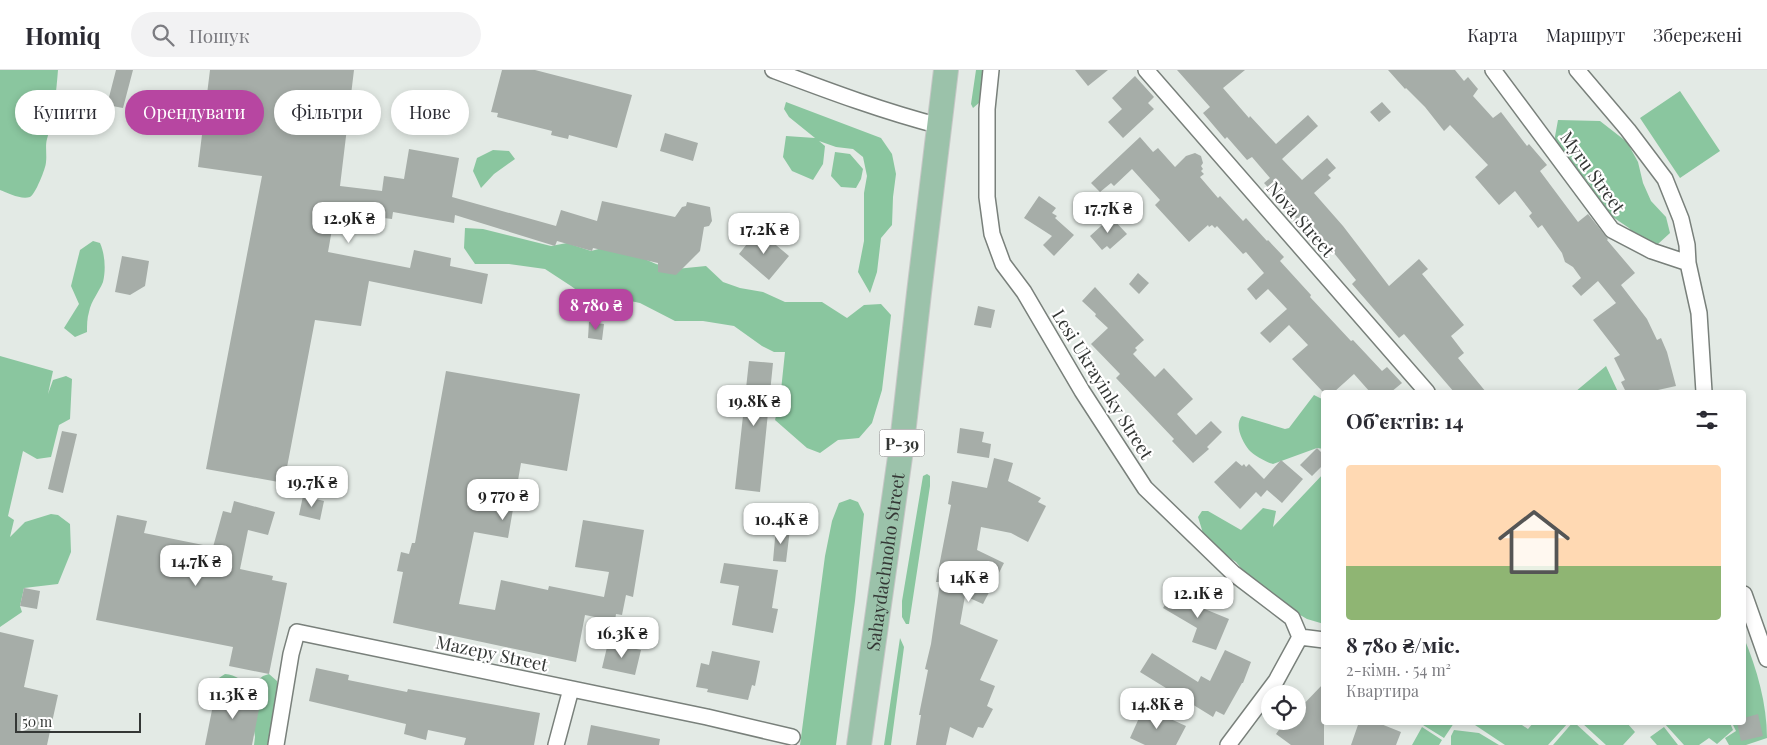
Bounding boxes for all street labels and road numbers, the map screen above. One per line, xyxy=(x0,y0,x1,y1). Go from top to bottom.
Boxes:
street label: Myru Street xyxy=(1555,126,1631,218)
street label: Nova Street xyxy=(1262,176,1341,262)
street label: Lesi Ukrayinky Street xyxy=(1047,304,1159,464)
road number: Р-39 xyxy=(880,429,924,456)
street label: Sahaydachnoho Street xyxy=(861,471,910,652)
street label: Mazepy Street xyxy=(434,629,551,677)

